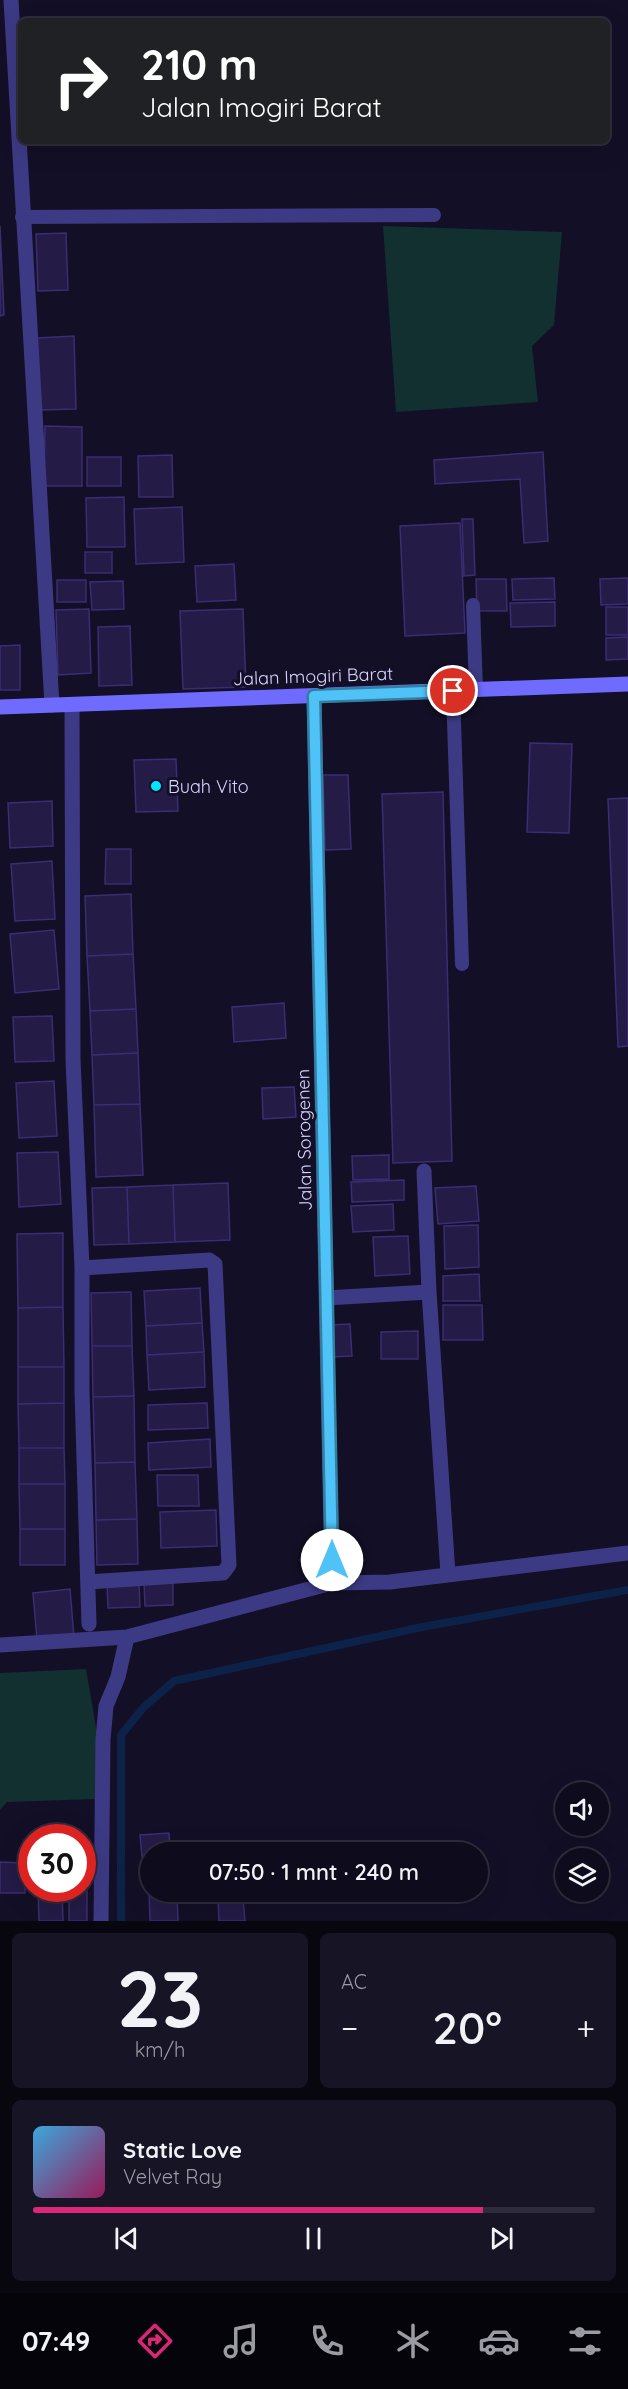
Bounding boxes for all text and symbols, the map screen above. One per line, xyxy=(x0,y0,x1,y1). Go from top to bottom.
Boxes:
text: 210 m xyxy=(141,38,258,91)
icon: right xyxy=(42,42,120,120)
text: Jalan Imogiri Barat xyxy=(141,90,382,124)
street label: Jalan Imogiri Barat xyxy=(232,662,394,690)
pin xyxy=(427,665,478,716)
icon: arrive xyxy=(436,674,469,707)
place label: Buah Vito xyxy=(168,775,249,798)
marker: Buah Vito xyxy=(149,779,163,793)
street label: Jalan Sorogenen xyxy=(291,1069,317,1211)
position arrow xyxy=(300,1528,364,1592)
map controls xyxy=(555,1782,609,1902)
button: sound xyxy=(555,1782,609,1836)
speed limit sign: 30 xyxy=(18,1824,96,1902)
button: layers xyxy=(555,1848,609,1902)
text: 07:50 · 1 mnt · 240 m xyxy=(209,1858,419,1886)
text: 23 xyxy=(117,1949,203,2047)
text: AC xyxy=(341,1969,367,1994)
text: 20° xyxy=(433,1999,502,2055)
text: − xyxy=(341,2007,358,2048)
text: + xyxy=(576,2007,595,2048)
text: km/h xyxy=(135,2037,185,2062)
text: Static Love xyxy=(123,2136,242,2164)
text: Velvet Ray xyxy=(123,2164,222,2189)
icon: previous xyxy=(110,2222,143,2255)
icon: pause xyxy=(297,2222,330,2255)
icon: next xyxy=(485,2222,518,2255)
icon: directions xyxy=(134,2320,176,2362)
icon: music xyxy=(220,2320,262,2362)
icon: phone xyxy=(306,2320,348,2362)
icon: climate xyxy=(392,2320,434,2362)
icon: car xyxy=(478,2320,520,2362)
icon: filters xyxy=(564,2320,606,2362)
text: 07:49 xyxy=(22,2324,90,2358)

